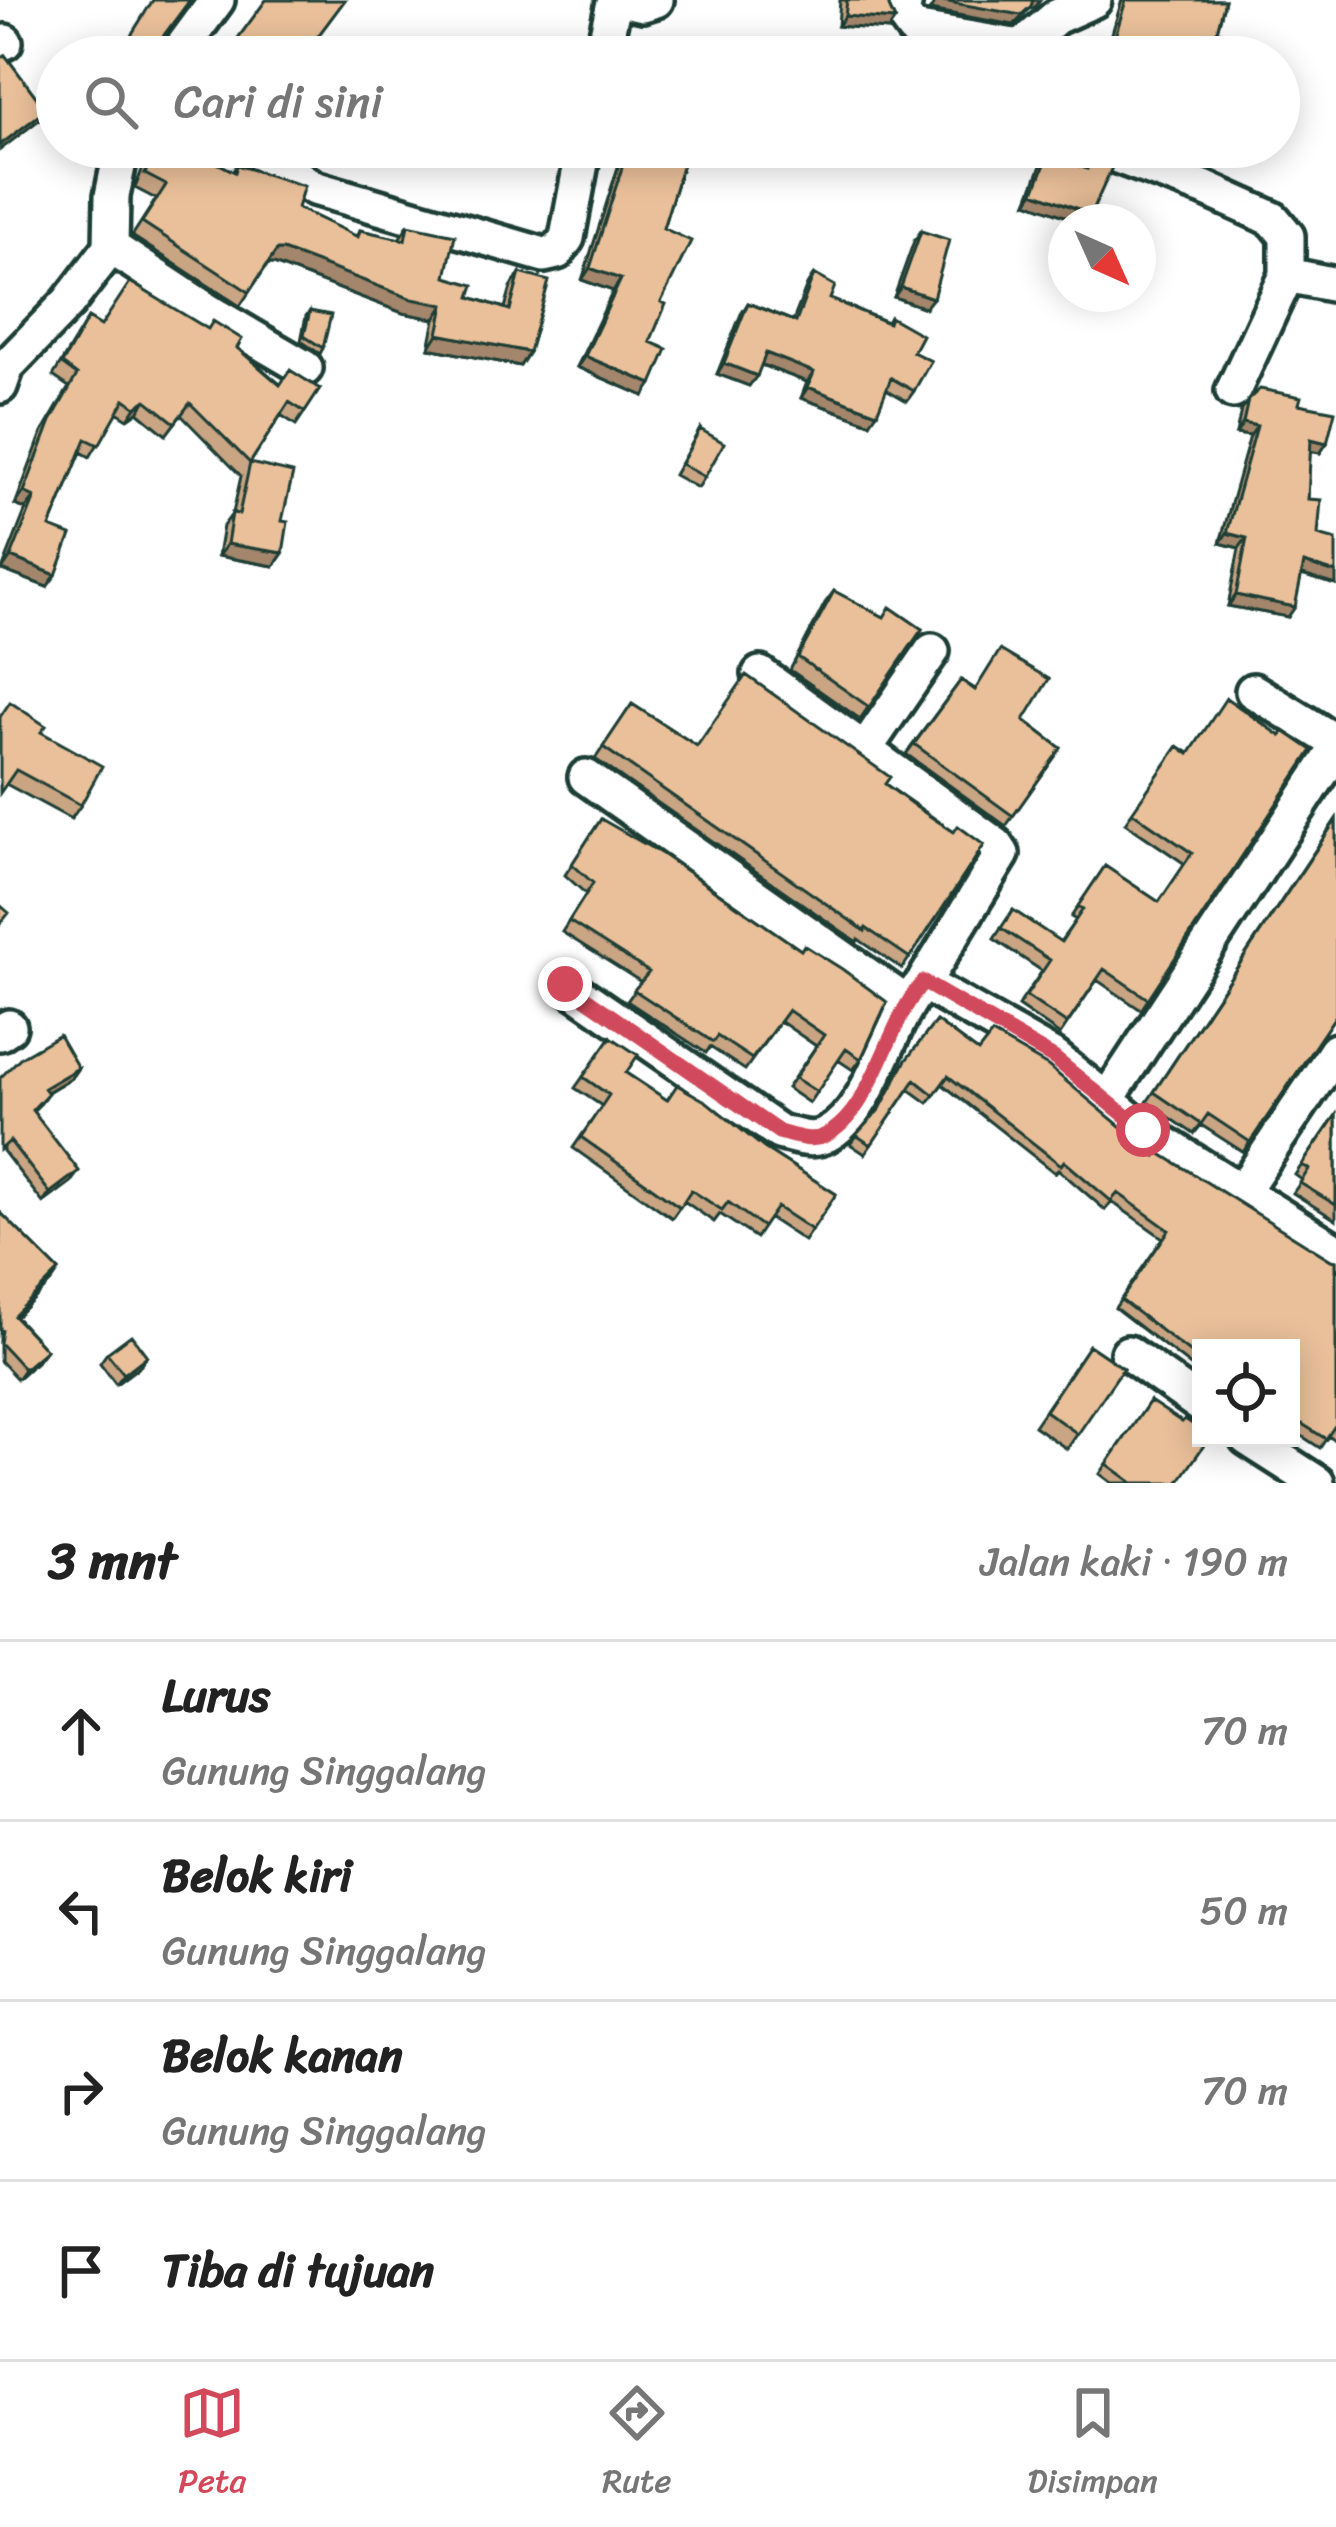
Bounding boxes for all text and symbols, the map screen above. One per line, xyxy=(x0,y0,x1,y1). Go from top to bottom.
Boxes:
search box xyxy=(36,36,1300,168)
text: Cari di sini xyxy=(174,62,383,142)
icon: search xyxy=(78,69,144,135)
north arrow xyxy=(1048,204,1156,312)
route end xyxy=(538,957,592,1011)
route start xyxy=(1116,1103,1170,1157)
map controls xyxy=(1192,1339,1300,1447)
button: locate xyxy=(1192,1339,1300,1447)
text: 3 mnt xyxy=(48,1516,176,1606)
text: Jalan kaki · 190 m xyxy=(980,1527,1288,1596)
text: Lurus xyxy=(162,1656,270,1736)
text: 70 m xyxy=(1201,1696,1288,1765)
icon: ahead xyxy=(48,1698,114,1764)
text: Gunung Singgalang xyxy=(162,1736,487,1805)
text: Belok kiri xyxy=(162,1836,352,1916)
text: 50 m xyxy=(1199,1876,1288,1945)
icon: left xyxy=(48,1878,114,1944)
text: Gunung Singgalang xyxy=(162,1916,487,1985)
text: Belok kanan xyxy=(162,2016,402,2096)
text: 70 m xyxy=(1201,2056,1288,2125)
icon: right xyxy=(48,2058,114,2124)
text: Gunung Singgalang xyxy=(162,2096,487,2165)
text: Tiba di tujuan xyxy=(162,2231,434,2311)
icon: arrive xyxy=(48,2238,114,2304)
tab: Peta xyxy=(178,2380,246,2510)
tab: Rute xyxy=(602,2380,671,2510)
tab: Disimpan xyxy=(1028,2380,1158,2510)

